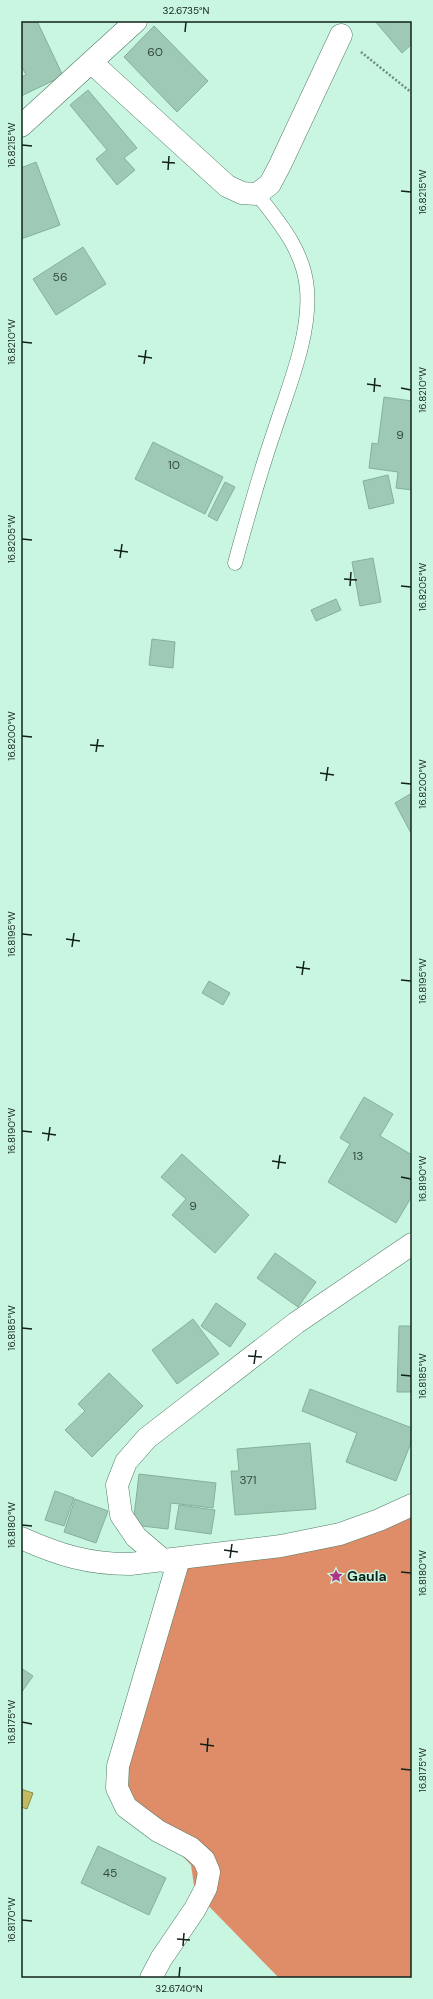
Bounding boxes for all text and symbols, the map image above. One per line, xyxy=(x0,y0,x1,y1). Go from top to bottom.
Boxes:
text: 32.6735°N xyxy=(163,4,209,17)
house number: 60 xyxy=(147,44,163,60)
text: 16.8215°W xyxy=(5,122,18,168)
text: 16.8215°W xyxy=(416,169,429,215)
house number: 56 xyxy=(53,269,67,285)
text: 16.8210°W xyxy=(5,319,18,365)
text: 16.8210°W xyxy=(416,367,429,413)
house number: 9 xyxy=(396,427,404,443)
house number: 10 xyxy=(168,457,180,473)
text: 16.8205°W xyxy=(5,514,18,563)
text: 16.8205°W xyxy=(416,562,429,611)
text: 16.8200°W xyxy=(5,711,18,761)
text: 16.8200°W xyxy=(416,759,429,809)
text: 16.8195°W xyxy=(5,911,18,957)
text: 16.8195°W xyxy=(416,958,429,1004)
text: 16.8190°W xyxy=(5,1108,18,1154)
house number: 13 xyxy=(353,1148,363,1164)
text: 16.8190°W xyxy=(416,1156,429,1202)
house number: 9 xyxy=(189,1198,197,1214)
text: 16.8185°W xyxy=(5,1305,18,1351)
text: 16.8185°W xyxy=(416,1353,429,1399)
house number: 371 xyxy=(239,1472,257,1488)
text: 16.8180°W xyxy=(5,1502,18,1548)
text: 16.8180°W xyxy=(416,1550,429,1596)
place label: Gaula xyxy=(347,1567,387,1585)
place icon: Gaula xyxy=(328,1568,344,1584)
text: 16.8175°W xyxy=(5,1700,18,1744)
text: 16.8175°W xyxy=(416,1748,429,1792)
house number: 45 xyxy=(103,1865,117,1881)
text: 16.8170°W xyxy=(5,1897,18,1943)
text: 32.6740°N xyxy=(155,1982,203,1995)

